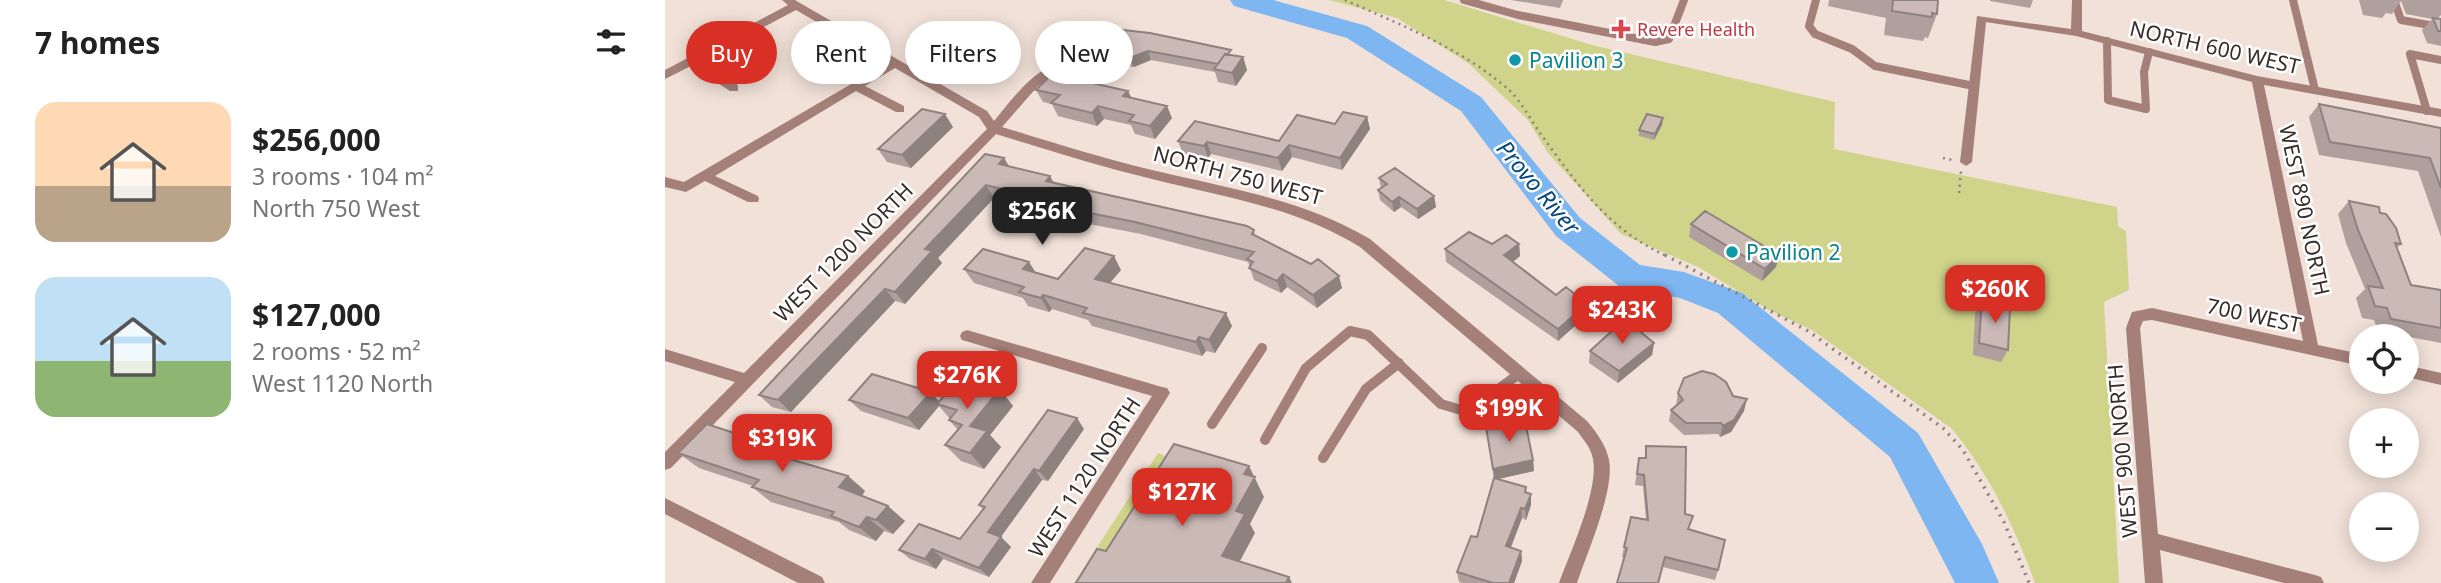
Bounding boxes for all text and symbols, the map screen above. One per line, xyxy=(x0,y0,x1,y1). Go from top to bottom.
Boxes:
street label: NORTH 600 WEST xyxy=(2127,14,2303,80)
place label: Revere Health xyxy=(1637,17,1755,41)
marker: Revere Health xyxy=(1611,19,1631,39)
chip: Buy xyxy=(686,21,777,84)
chip: Rent xyxy=(791,21,891,84)
chip: Filters xyxy=(905,21,1021,84)
chip: New xyxy=(1035,21,1133,84)
text: 7 homes xyxy=(35,22,160,63)
icon: filters xyxy=(592,23,630,61)
place label: Pavilion 3 xyxy=(1529,46,1624,74)
marker: Pavilion 3 xyxy=(1507,52,1523,68)
text: $256,000 xyxy=(252,119,381,160)
street label: WEST 890 NORTH xyxy=(2273,122,2337,298)
icon: home xyxy=(91,130,175,214)
water label: Provo River xyxy=(1490,133,1589,242)
street label: NORTH 750 WEST xyxy=(1150,139,1326,211)
text: 3 rooms · 104 m² xyxy=(252,160,434,192)
street label: WEST 1200 NORTH xyxy=(767,176,919,328)
pin: $256K xyxy=(993,188,1091,247)
text: North 750 West xyxy=(252,192,420,224)
text: $256K xyxy=(1008,194,1076,226)
place label: Pavilion 2 xyxy=(1746,238,1841,266)
marker: Pavilion 2 xyxy=(1724,244,1740,260)
pin: $260K xyxy=(1946,266,2044,325)
text: $260K xyxy=(1961,272,2029,304)
pin: $243K xyxy=(1573,286,1671,346)
street label: 700 WEST xyxy=(2204,291,2304,339)
text: $243K xyxy=(1588,293,1656,325)
text: $127,000 xyxy=(252,294,381,335)
icon: home xyxy=(91,305,175,389)
map controls xyxy=(2349,324,2419,562)
button: locate xyxy=(2349,324,2419,394)
text: 2 rooms · 52 m² xyxy=(252,335,421,367)
pin: $276K xyxy=(918,352,1016,411)
text: $276K xyxy=(933,358,1001,390)
street label: WEST 900 NORTH xyxy=(2100,363,2144,539)
text: West 1120 North xyxy=(252,367,433,399)
pin: $199K xyxy=(1460,384,1558,444)
street label: WEST 1120 NORTH xyxy=(1022,391,1146,563)
text: $199K xyxy=(1475,391,1543,423)
button: + xyxy=(2349,408,2419,478)
pin: $319K xyxy=(733,414,831,474)
text: $319K xyxy=(748,421,816,453)
pin: $127K xyxy=(1133,468,1231,528)
text: $127K xyxy=(1148,475,1216,507)
button: − xyxy=(2349,492,2419,562)

